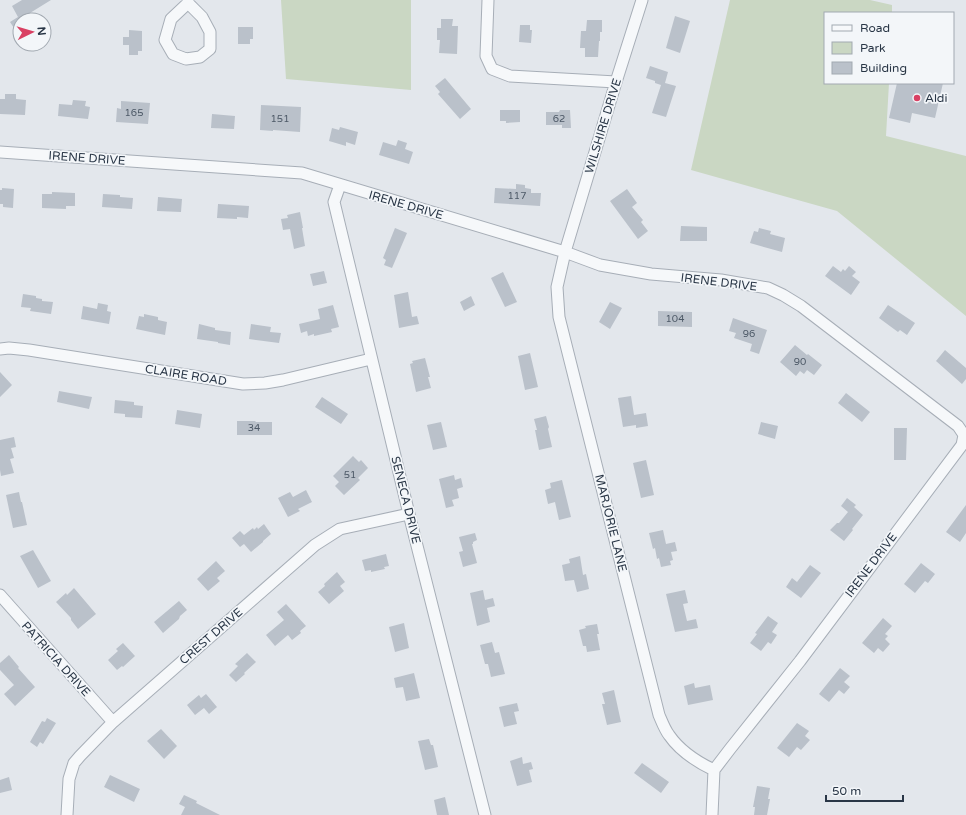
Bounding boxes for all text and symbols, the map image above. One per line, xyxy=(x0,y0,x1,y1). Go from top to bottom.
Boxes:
north arrow xyxy=(12,12,52,52)
legend xyxy=(824,12,954,84)
text: Road xyxy=(860,21,890,35)
text: N xyxy=(35,26,48,36)
text: Park xyxy=(860,41,886,55)
text: Building xyxy=(860,61,907,75)
street label: WILSHIRE DRIVE xyxy=(582,76,624,175)
place label: Aldi xyxy=(925,91,947,105)
marker: Aldi xyxy=(912,93,922,103)
house number: 165 xyxy=(125,107,143,119)
house number: 151 xyxy=(271,113,289,125)
house number: 62 xyxy=(553,113,565,125)
street label: IRENE DRIVE xyxy=(48,148,126,168)
street label: IRENE DRIVE xyxy=(367,188,445,222)
house number: 117 xyxy=(508,190,526,202)
street label: IRENE DRIVE xyxy=(680,270,758,294)
house number: 104 xyxy=(666,313,684,325)
house number: 96 xyxy=(743,328,755,340)
house number: 90 xyxy=(794,356,806,368)
street label: CLAIRE ROAD xyxy=(144,362,228,388)
house number: 34 xyxy=(248,422,260,434)
street label: SENECA DRIVE xyxy=(388,455,424,546)
house number: 51 xyxy=(344,469,356,481)
street label: MARJORIE LANE xyxy=(592,473,630,574)
street label: IRENE DRIVE xyxy=(842,530,900,600)
street label: CREST DRIVE xyxy=(177,605,246,667)
street label: PATRICIA DRIVE xyxy=(19,619,93,700)
scale bar xyxy=(826,777,903,803)
text: 50 m xyxy=(832,784,861,798)

